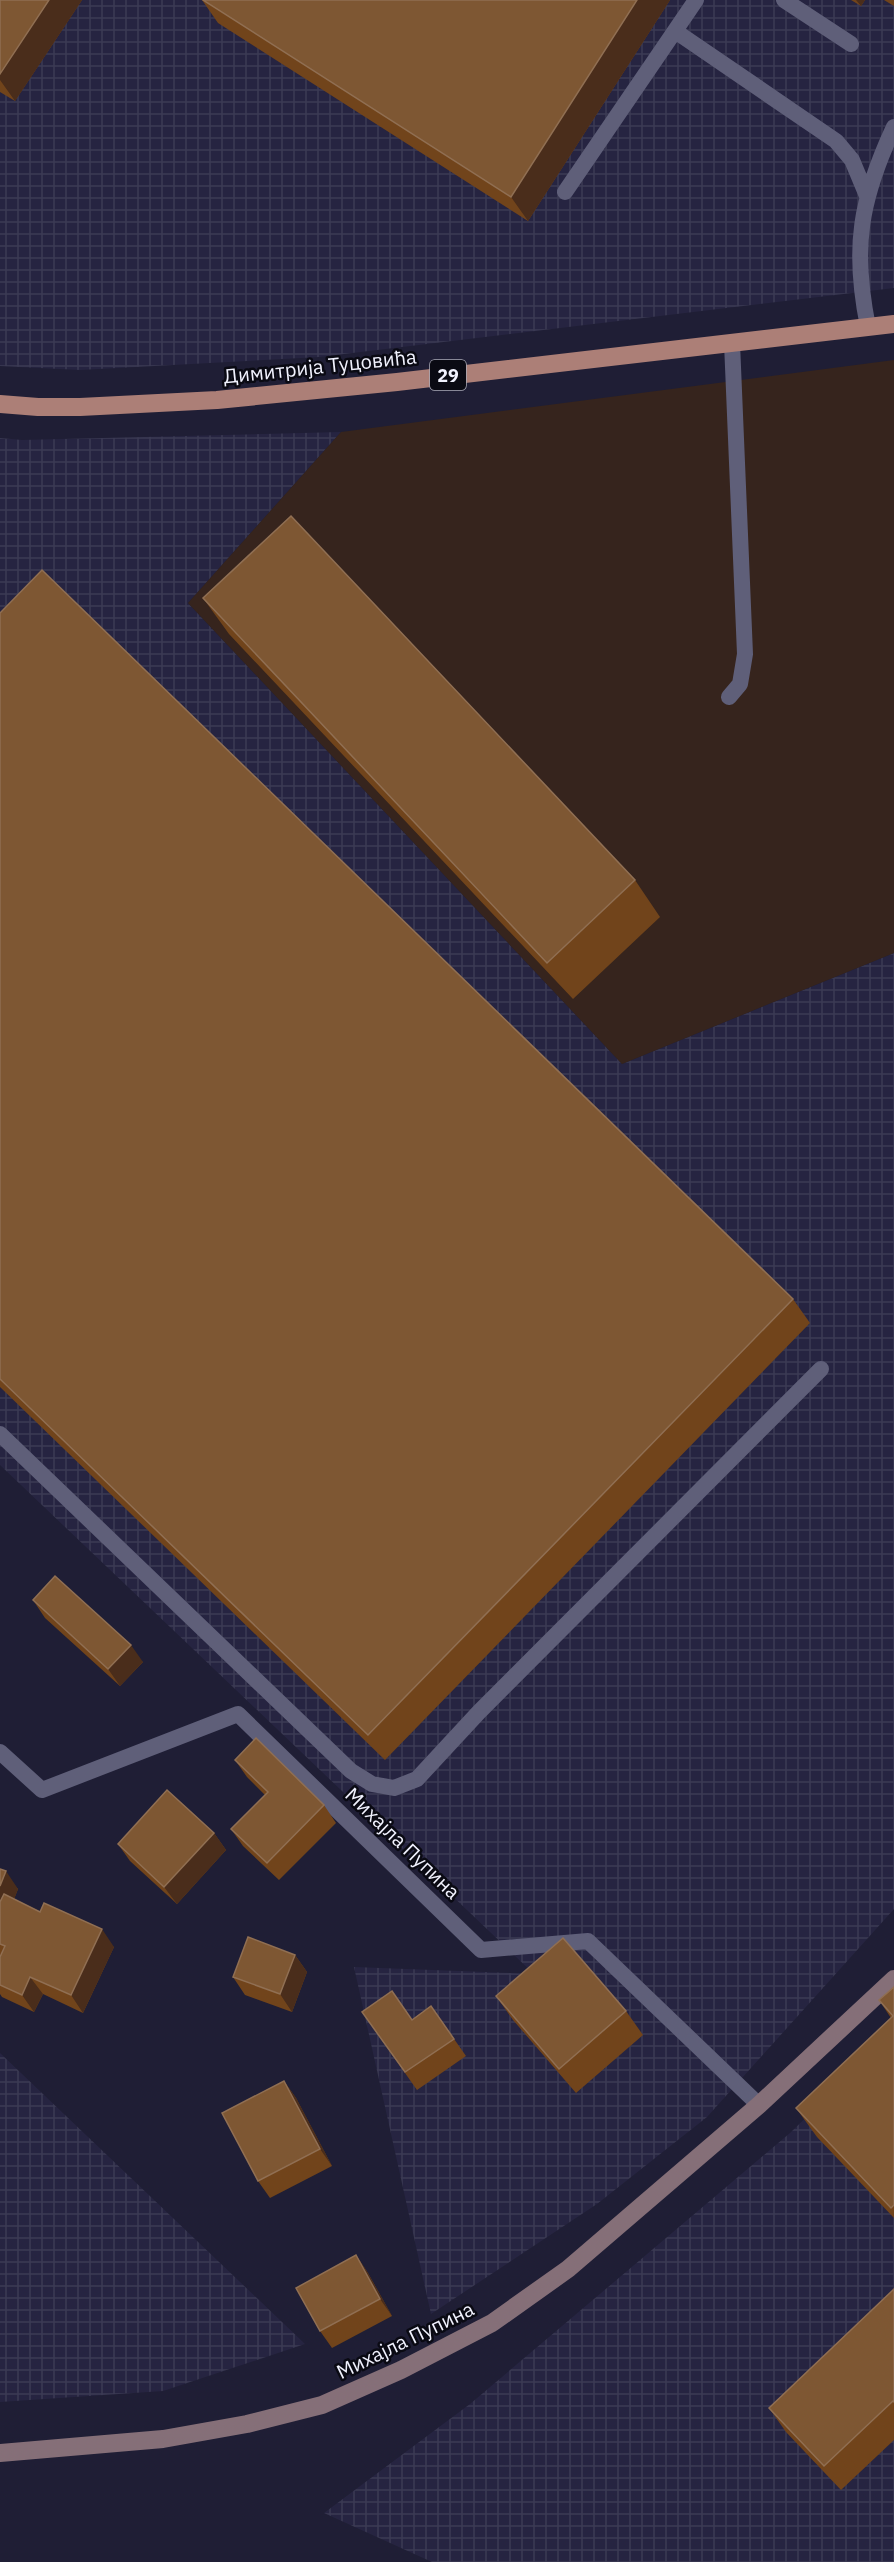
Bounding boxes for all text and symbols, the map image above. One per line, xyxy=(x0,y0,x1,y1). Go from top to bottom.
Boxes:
street label: Димитрија Туцовића xyxy=(222,342,418,390)
road number: 29 xyxy=(430,360,466,390)
street label: Михајла Пупина xyxy=(340,1781,467,1905)
street label: Михајла Пупина xyxy=(332,2295,479,2385)

